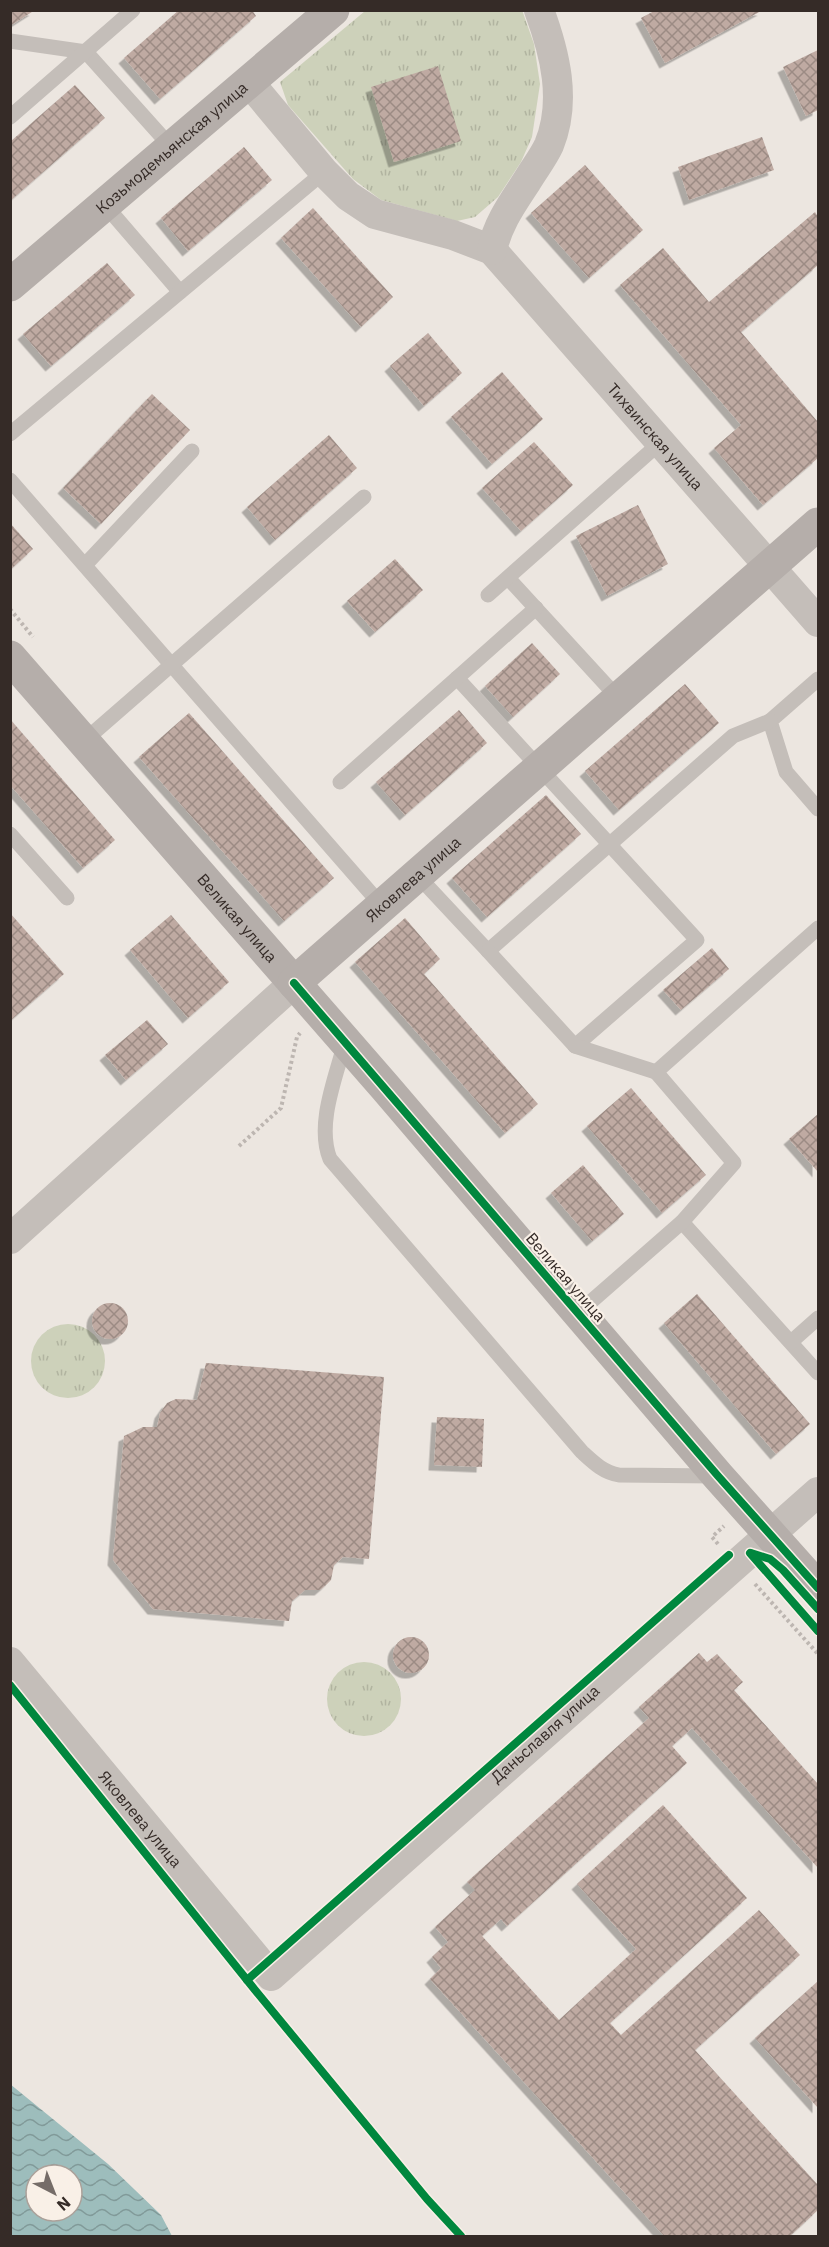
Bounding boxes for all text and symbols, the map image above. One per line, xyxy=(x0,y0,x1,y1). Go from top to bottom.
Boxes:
street label: Козьмодемьянская улица xyxy=(91,77,252,218)
street label: Тихвинская улица xyxy=(603,379,708,494)
street label: Яковлева улица xyxy=(361,832,465,926)
street label: Великая улица xyxy=(193,869,282,967)
street label: Великая улица xyxy=(522,1228,610,1326)
street label: Даньславля улица xyxy=(487,1680,604,1787)
street label: Яковлева улица xyxy=(94,1766,187,1872)
north arrow xyxy=(24,2163,84,2223)
text: N xyxy=(53,2193,75,2215)

